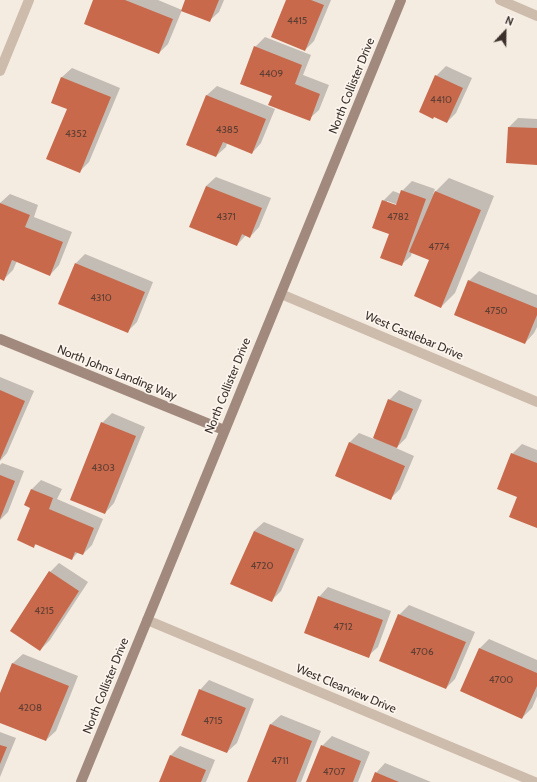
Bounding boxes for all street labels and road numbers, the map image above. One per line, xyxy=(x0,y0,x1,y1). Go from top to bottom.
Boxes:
street label: North Collister Drive xyxy=(326,36,378,136)
street label: West Castlebar Drive xyxy=(363,309,465,363)
street label: North Collister Drive xyxy=(202,336,254,436)
street label: North Johns Landing Way xyxy=(55,342,179,404)
street label: North Collister Drive xyxy=(80,636,132,736)
street label: West Clearview Drive xyxy=(294,661,398,717)

